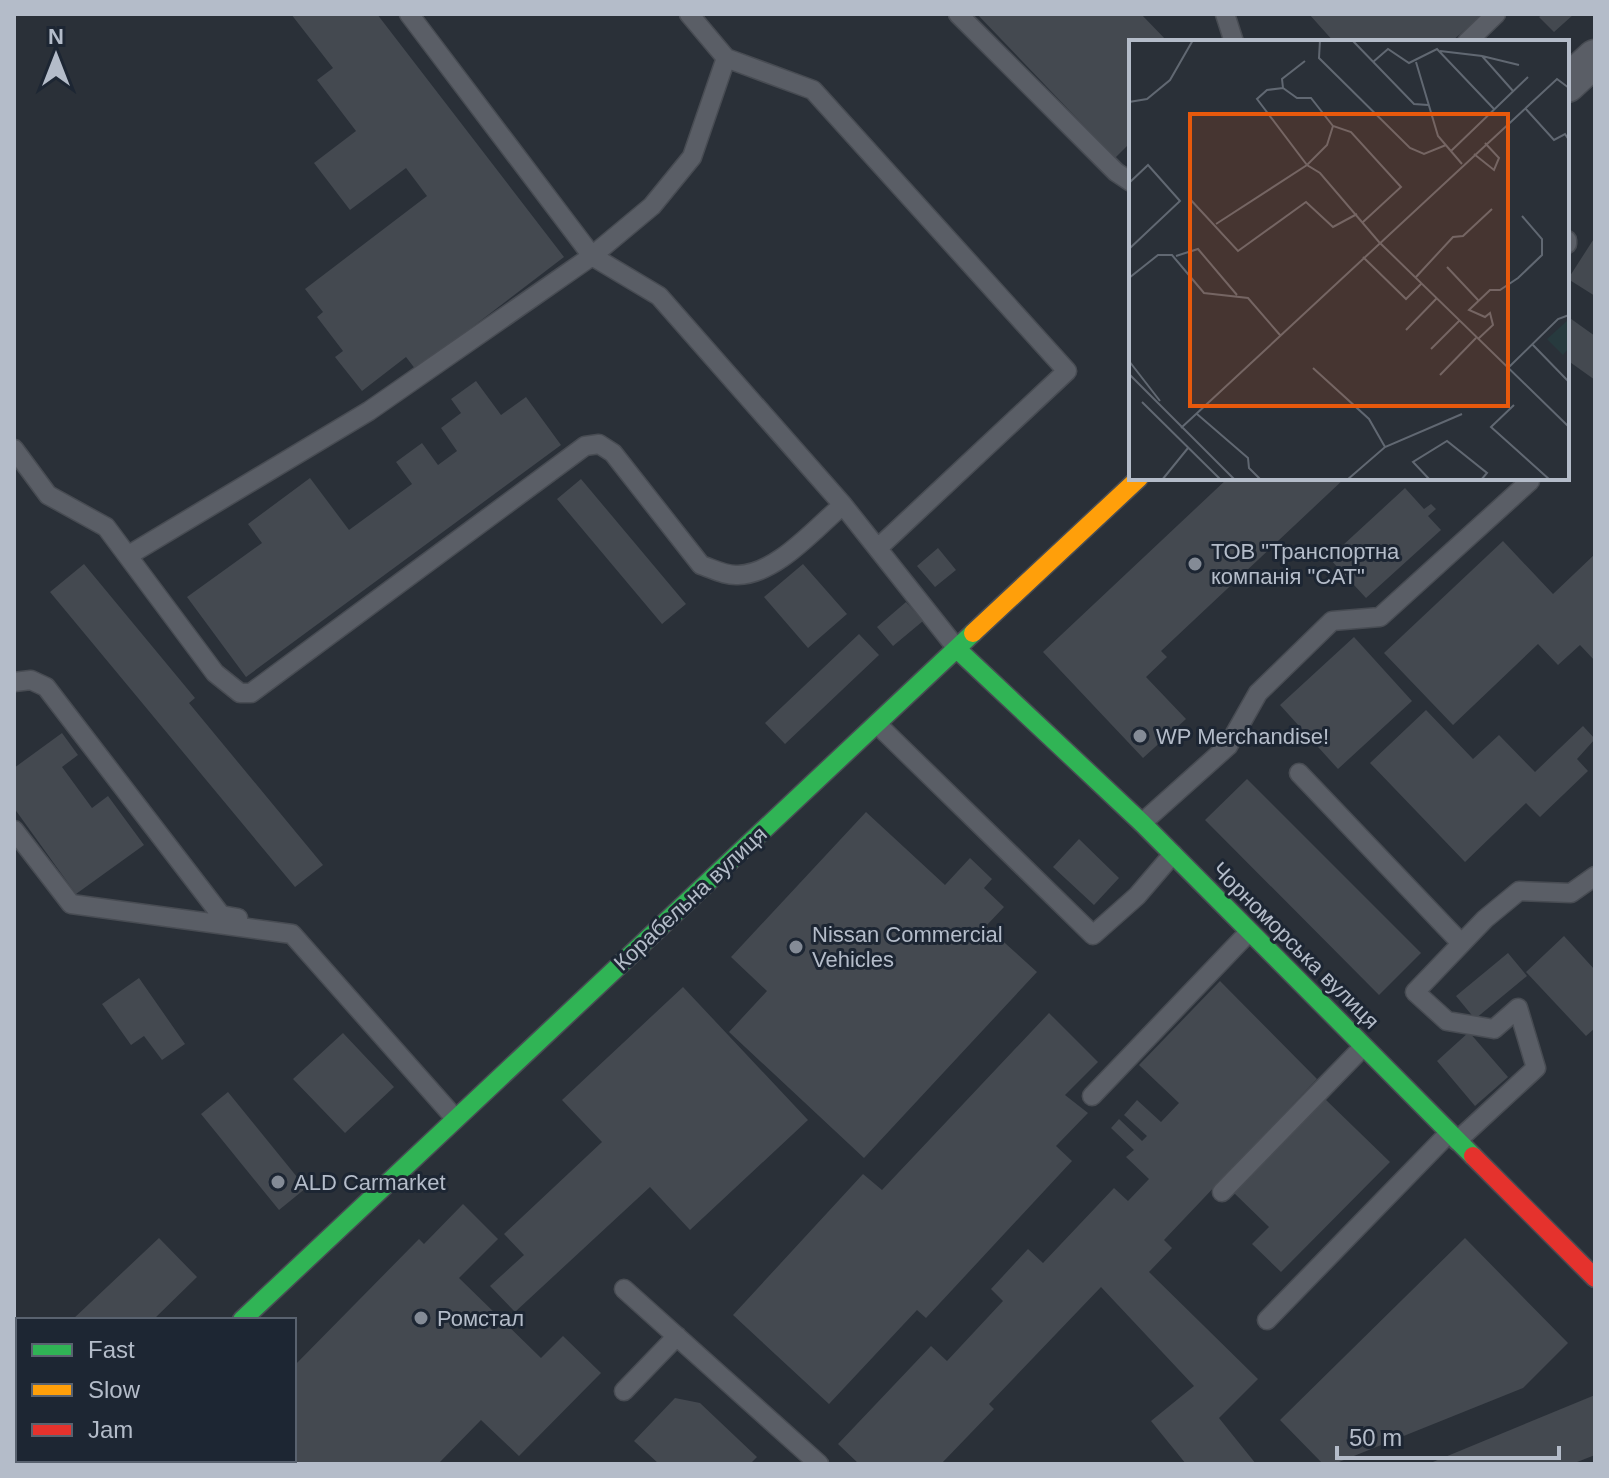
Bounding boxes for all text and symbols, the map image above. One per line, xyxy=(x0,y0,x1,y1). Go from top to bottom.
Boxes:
north arrow xyxy=(16,16,96,96)
text: N xyxy=(48,24,64,49)
inset map xyxy=(1129,40,1569,480)
place label: ТОВ "Транспортна компанія "САТ" xyxy=(1211,539,1400,589)
marker: ТОВ "Транспортна компанія "САТ" xyxy=(1186,555,1204,573)
place label: WP Merchandise! xyxy=(1156,724,1329,749)
marker: WP Merchandise! xyxy=(1131,727,1149,745)
street label: Корабельна вулиця xyxy=(609,821,772,976)
street label: Чорноморська вулиця xyxy=(1207,857,1384,1034)
place label: Nissan Commercial Vehicles xyxy=(812,922,1003,972)
marker: Nissan Commercial Vehicles xyxy=(787,938,805,956)
place label: ALD Carmarket xyxy=(294,1170,446,1195)
marker: ALD Carmarket xyxy=(269,1173,287,1191)
place label: Ромстал xyxy=(437,1306,524,1331)
marker: Ромстал xyxy=(412,1309,430,1327)
legend xyxy=(16,1318,296,1462)
text: Fast xyxy=(88,1336,135,1363)
text: Slow xyxy=(88,1376,141,1403)
scale bar xyxy=(1337,1410,1559,1460)
text: Jam xyxy=(88,1416,133,1443)
text: 50 m xyxy=(1349,1424,1402,1451)

